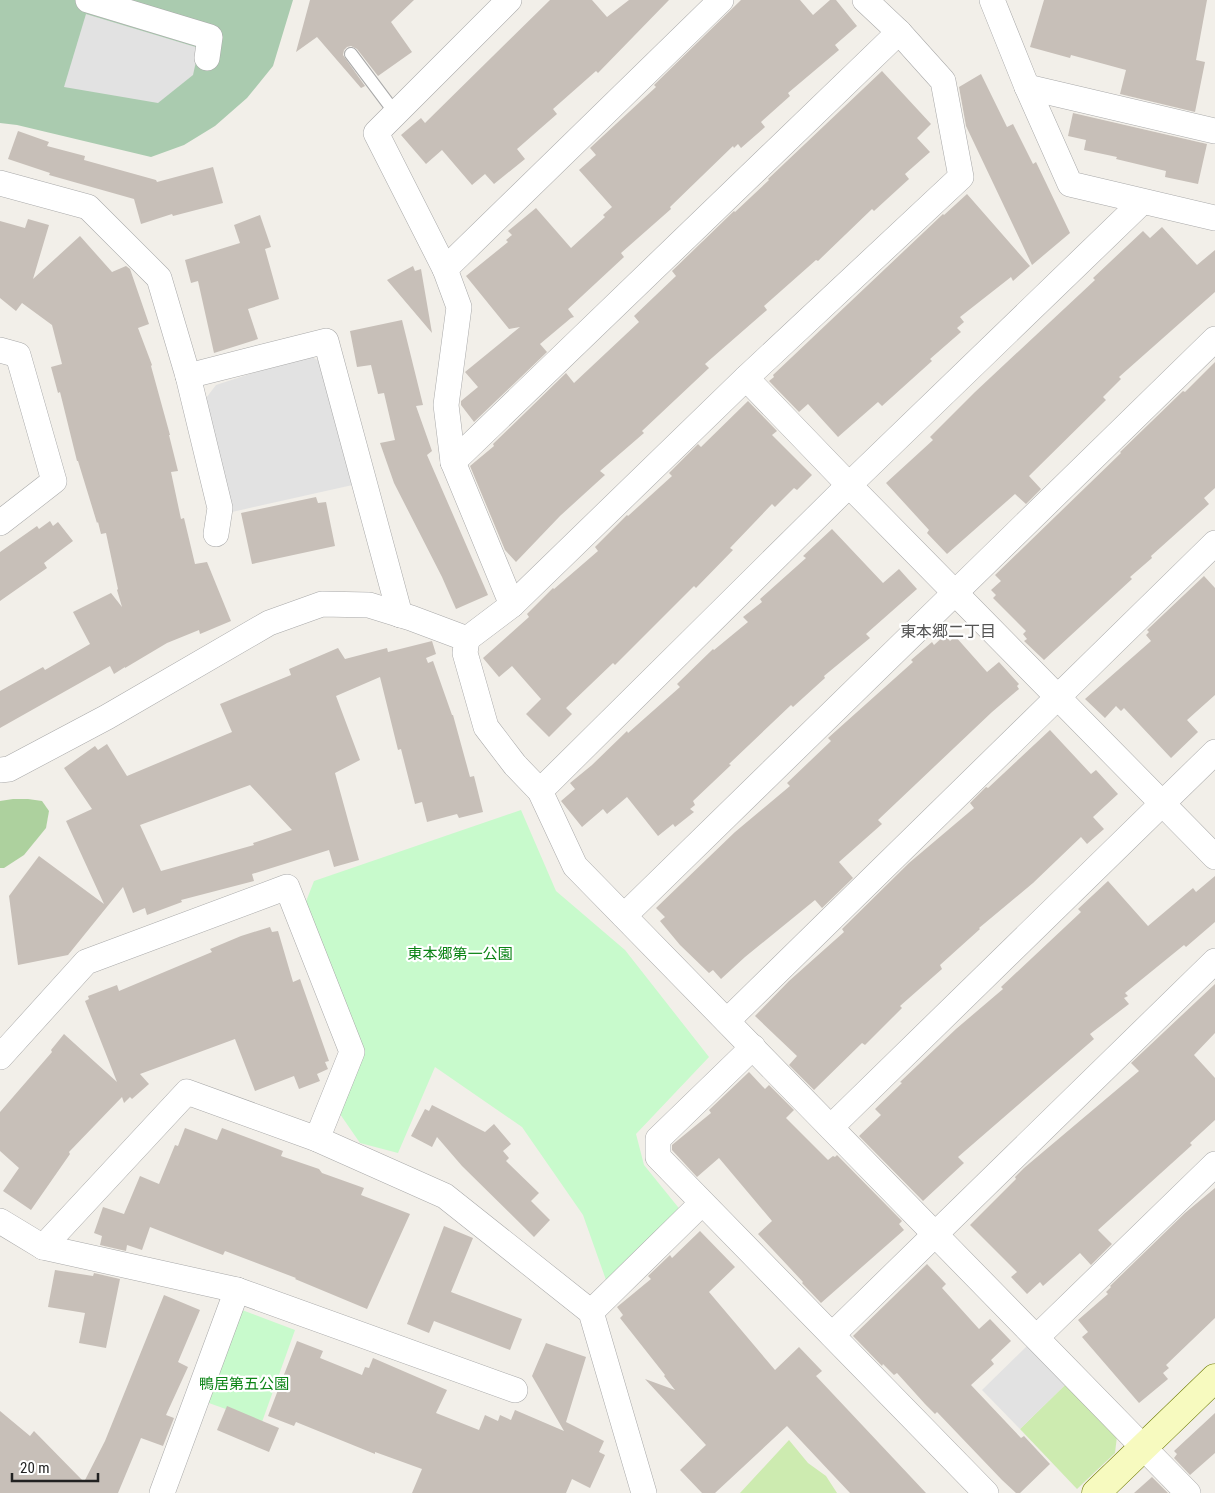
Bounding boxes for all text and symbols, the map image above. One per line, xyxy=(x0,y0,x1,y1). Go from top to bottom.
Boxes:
district label: 東本郷二丁目 xyxy=(900,622,996,641)
park label: 東本郷第一公園 xyxy=(407,945,513,963)
park label: 鴨居第五公園 xyxy=(199,1375,289,1393)
scale bar xyxy=(12,1450,99,1482)
text: 20 m xyxy=(20,1459,50,1477)

